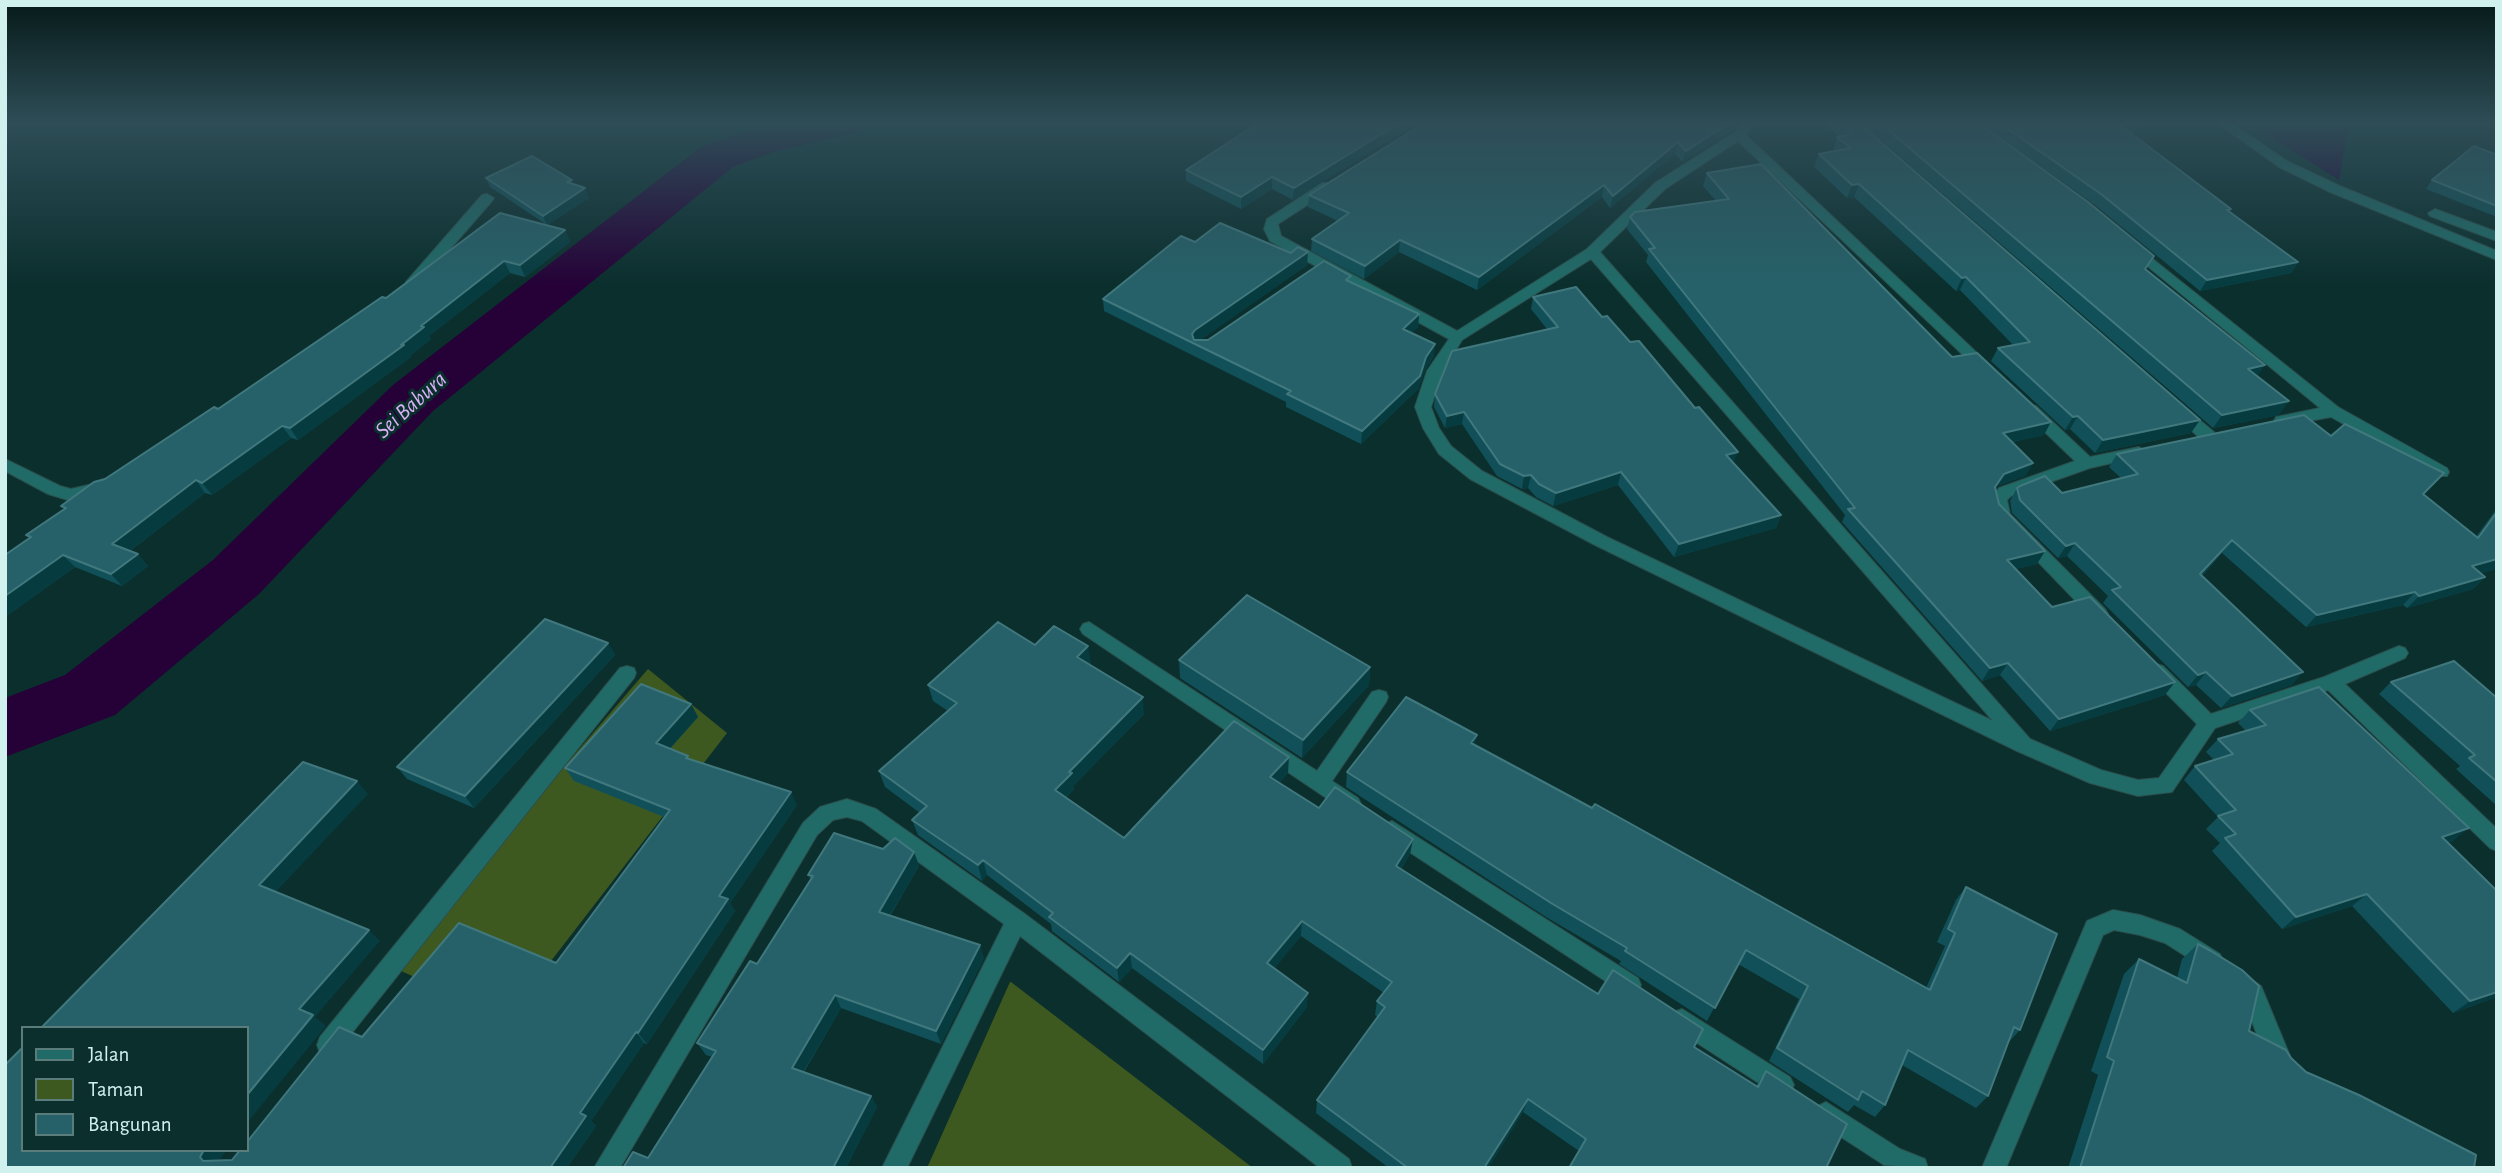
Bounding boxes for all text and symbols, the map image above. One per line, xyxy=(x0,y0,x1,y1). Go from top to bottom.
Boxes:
water label: Sei Babura xyxy=(369,366,453,444)
legend xyxy=(21,1026,248,1152)
text: Jalan xyxy=(88,1044,129,1065)
text: Taman xyxy=(88,1079,144,1100)
text: Bangunan xyxy=(88,1114,172,1135)

